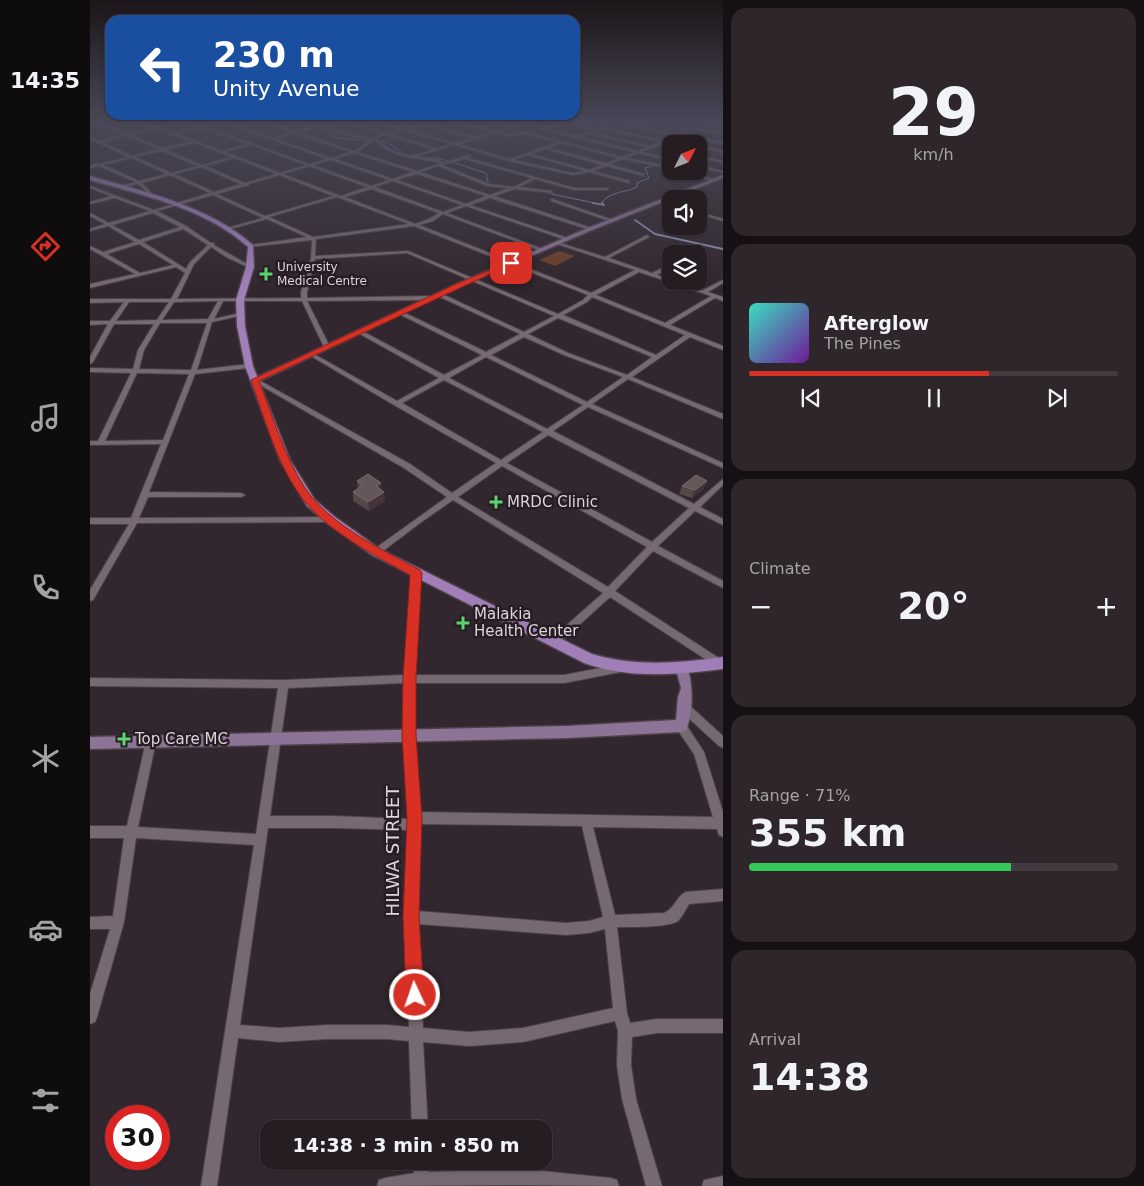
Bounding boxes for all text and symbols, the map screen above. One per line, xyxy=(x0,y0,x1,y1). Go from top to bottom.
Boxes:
icon: left xyxy=(130,35,195,100)
text: 230 m xyxy=(213,35,335,75)
text: 14:35 xyxy=(10,68,80,93)
text: 29 xyxy=(888,75,979,150)
text: Unity Avenue xyxy=(213,76,360,101)
north arrow xyxy=(662,135,708,180)
map controls xyxy=(662,135,707,290)
text: km/h xyxy=(913,145,954,164)
button: sound xyxy=(662,190,707,235)
icon: directions xyxy=(28,229,63,264)
pin xyxy=(490,242,532,284)
button: layers xyxy=(662,245,707,290)
icon: arrive xyxy=(497,249,525,277)
place label: University Medical Centre xyxy=(277,260,367,288)
marker: University Medical Centre xyxy=(259,267,273,281)
text: Afterglow xyxy=(824,312,929,334)
text: The Pines xyxy=(824,334,901,353)
icon: previous xyxy=(797,384,825,412)
icon: pause xyxy=(920,384,948,412)
icon: next xyxy=(1043,384,1071,412)
icon: music xyxy=(28,400,63,435)
place label: MRDC Clinic xyxy=(507,493,598,511)
marker: MRDC Clinic xyxy=(489,495,503,509)
text: Climate xyxy=(749,559,811,578)
icon: phone xyxy=(28,570,63,605)
text: 20° xyxy=(898,584,969,628)
text: − xyxy=(749,590,772,623)
text: + xyxy=(1095,590,1118,623)
place label: Malakia Health Center xyxy=(474,605,579,640)
marker: Malakia Health Center xyxy=(456,616,470,630)
place label: Top Care MC xyxy=(134,730,228,748)
marker: Top Care MC xyxy=(117,732,131,746)
icon: climate xyxy=(28,741,63,776)
street label: HILWA STREET xyxy=(382,785,403,916)
text: Range · 71% xyxy=(749,786,851,805)
text: 355 km xyxy=(749,811,906,855)
icon: car xyxy=(28,912,63,947)
position arrow xyxy=(388,968,440,1020)
text: Arrival xyxy=(749,1030,801,1049)
text: 14:38 xyxy=(749,1055,870,1099)
icon: filters xyxy=(28,1083,63,1118)
speed limit sign: 30 xyxy=(105,1105,170,1170)
text: 14:38 · 3 min · 850 m xyxy=(292,1134,520,1156)

